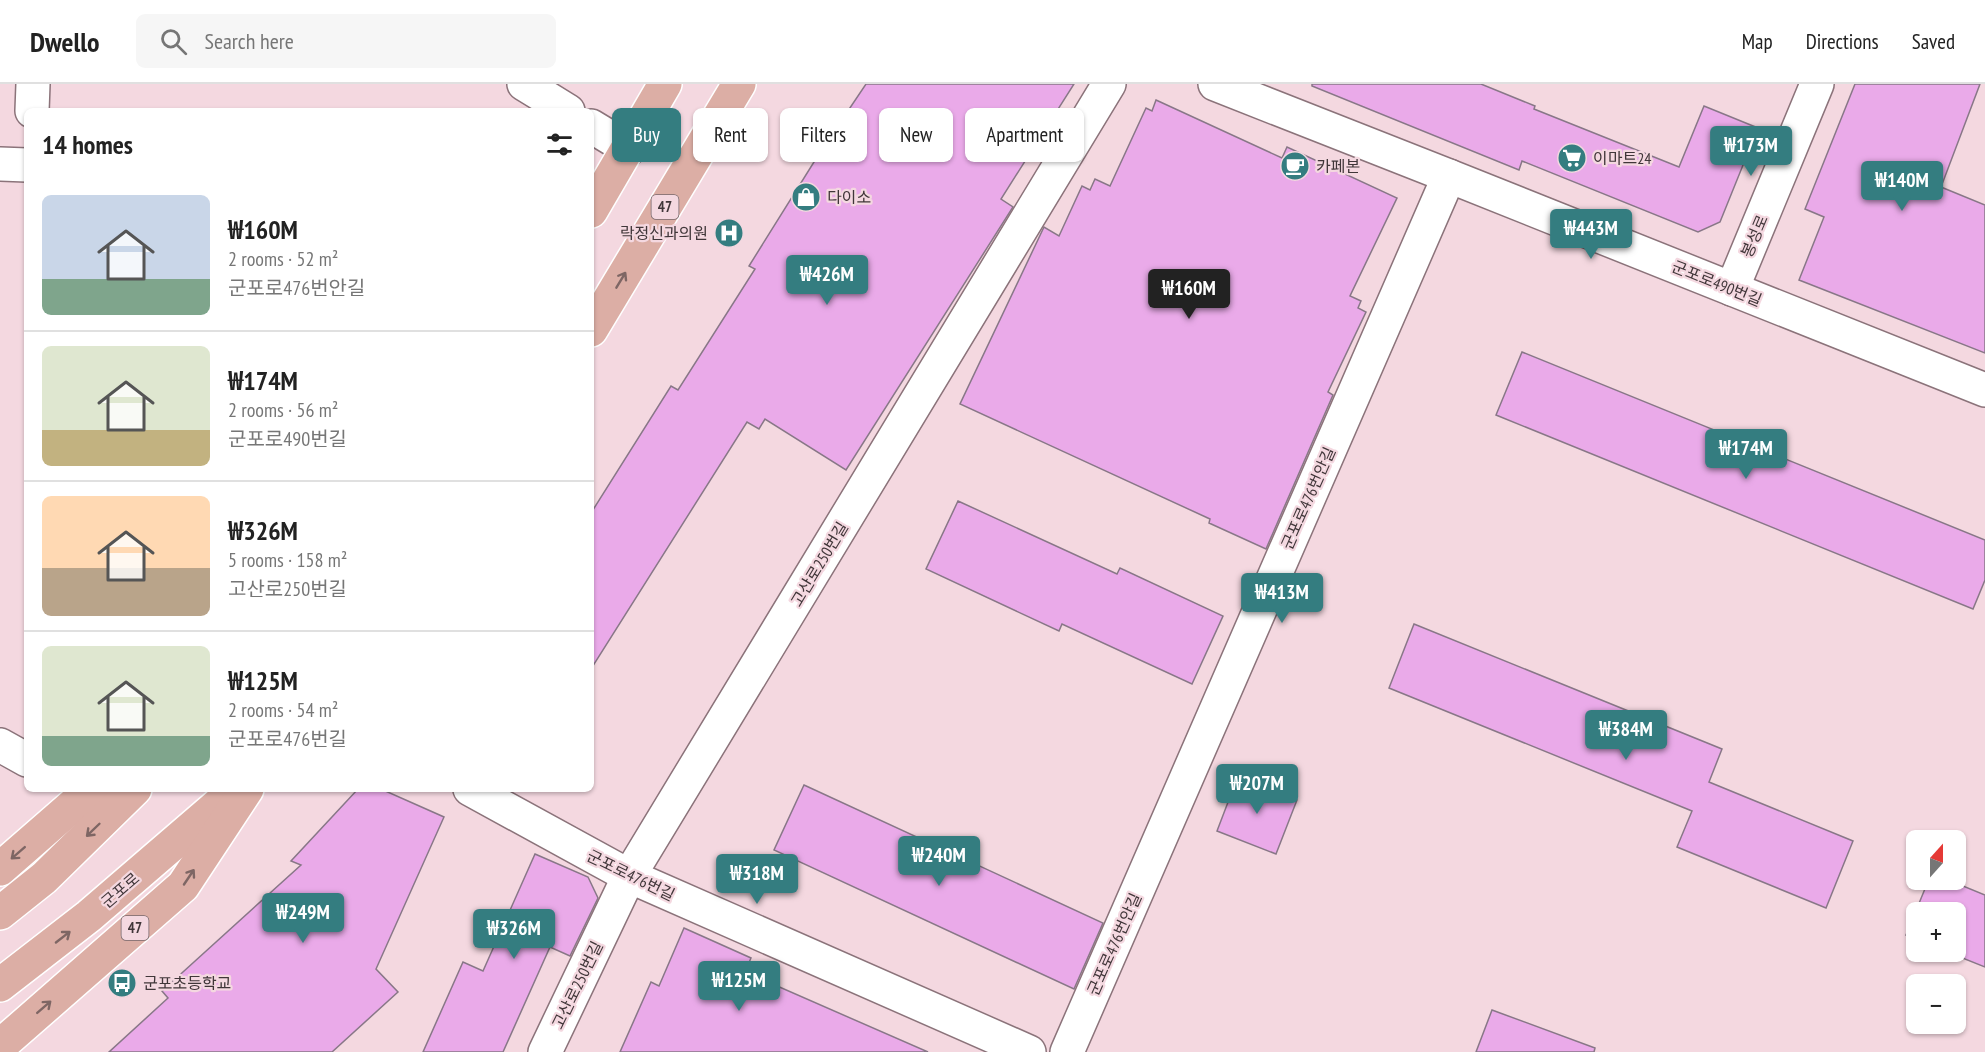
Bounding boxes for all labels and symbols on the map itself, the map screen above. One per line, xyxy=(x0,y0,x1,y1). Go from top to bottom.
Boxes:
pin: ₩173M xyxy=(1709,126,1793,177)
supermarket icon: 이마트24 xyxy=(1556,142,1588,174)
place label: 이마트24 xyxy=(1593,148,1652,168)
cafe icon: 카페본 xyxy=(1279,150,1311,182)
place label: 카페본 xyxy=(1316,156,1360,176)
pin: ₩140M xyxy=(1860,161,1944,212)
shop icon: 다이소 xyxy=(790,181,822,213)
place label: 다이소 xyxy=(827,187,871,207)
road number: 47 xyxy=(652,195,678,219)
pin: ₩443M xyxy=(1549,209,1633,260)
street label: 봉성로 xyxy=(1736,212,1772,260)
hospital icon: 락정신과의원 xyxy=(713,217,745,249)
place label: 락정신과의원 xyxy=(620,223,708,243)
pin: ₩426M xyxy=(785,255,869,306)
street label: 군포로490번길 xyxy=(1669,256,1765,310)
pin: ₩160M xyxy=(1147,269,1231,320)
one-way arrow xyxy=(615,272,627,289)
pin: ₩174M xyxy=(1704,429,1788,480)
street label: 군포로476번안길 xyxy=(1277,444,1339,552)
street label: 고산로250번길 xyxy=(786,518,852,610)
pin: ₩413M xyxy=(1240,573,1324,624)
pin: ₩384M xyxy=(1584,710,1668,761)
pin: ₩207M xyxy=(1215,764,1299,815)
one-way arrow xyxy=(86,822,101,837)
north arrow xyxy=(1906,830,1966,890)
pin: ₩240M xyxy=(897,836,981,887)
street label: 군포로476번길 xyxy=(584,845,678,905)
one-way arrow xyxy=(11,846,26,860)
pin: ₩318M xyxy=(715,854,799,905)
street label: 군포로 xyxy=(97,868,143,912)
one-way arrow xyxy=(183,869,195,886)
street label: 군포로476번안길 xyxy=(1083,890,1145,998)
pin: ₩249M xyxy=(261,893,345,944)
pin: ₩326M xyxy=(472,909,556,960)
road number: 47 xyxy=(122,916,148,940)
one-way arrow xyxy=(55,930,71,943)
street label: 고산로250번길 xyxy=(547,938,607,1032)
pin: ₩125M xyxy=(697,961,781,1012)
bus stop icon: 군포초등학교 xyxy=(106,967,138,999)
place label: 군포초등학교 xyxy=(143,973,231,993)
one-way arrow xyxy=(36,1000,51,1014)

